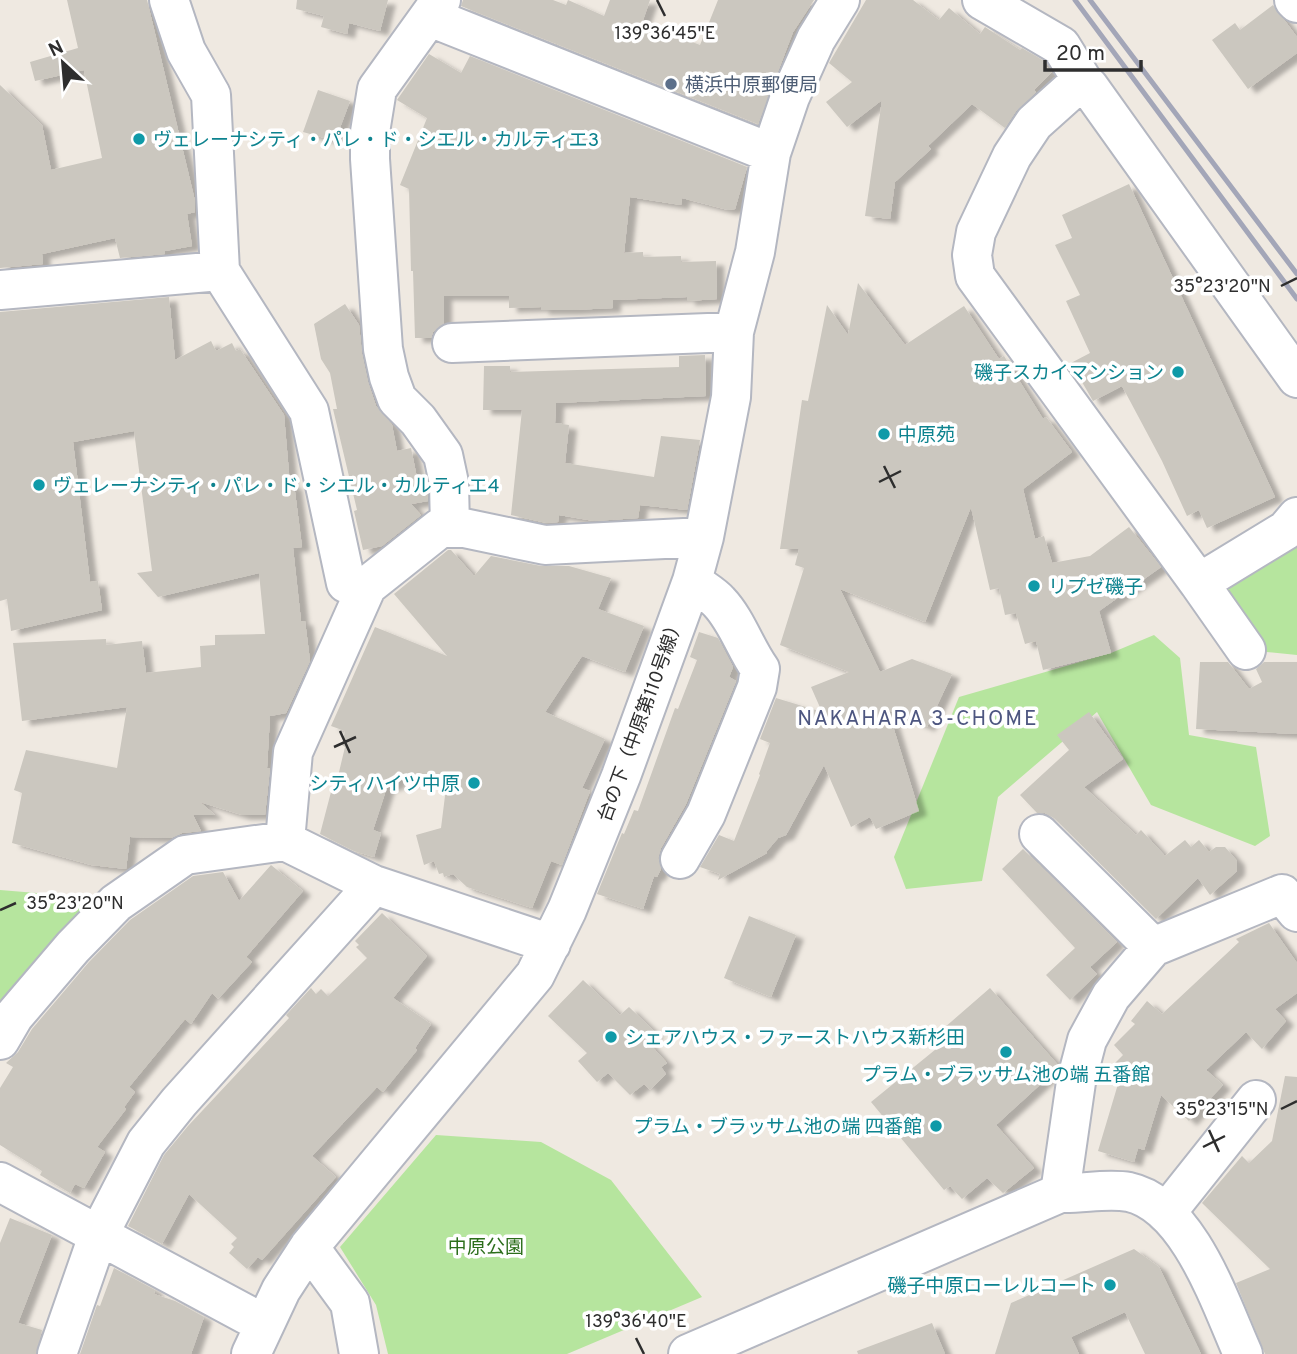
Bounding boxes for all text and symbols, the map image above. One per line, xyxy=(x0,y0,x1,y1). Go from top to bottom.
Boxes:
text: 139°36'45"E xyxy=(614,23,716,46)
north arrow xyxy=(28,28,98,98)
scale bar xyxy=(1045,28,1141,72)
text: N xyxy=(45,36,68,63)
text: 20 m xyxy=(1056,41,1105,68)
place label: 横浜中原郵便局 xyxy=(685,74,818,98)
marker: 横浜中原郵便局 xyxy=(663,76,679,92)
place label: ヴェレーナシティ・パレ・ド・シエル・カルティエ3 xyxy=(153,129,599,153)
marker: ヴェレーナシティ・パレ・ド・シエル・カルティエ3 xyxy=(131,131,147,147)
text: 35°23'20"N xyxy=(1173,276,1271,299)
place label: 磯子スカイマンション xyxy=(974,362,1164,386)
marker: 磯子スカイマンション xyxy=(1170,364,1186,380)
place label: 中原苑 xyxy=(898,424,955,448)
marker: 中原苑 xyxy=(876,426,892,442)
place label: ヴェレーナシティ・パレ・ド・シエル・カルティエ4 xyxy=(53,475,500,499)
marker: ヴェレーナシティ・パレ・ド・シエル・カルティエ4 xyxy=(31,477,47,493)
place label: リプゼ磯子 xyxy=(1048,576,1143,600)
marker: リプゼ磯子 xyxy=(1026,578,1042,594)
street label: 台の下（中原第110号線） xyxy=(594,614,690,825)
district label: NAKAHARA 3-CHOME xyxy=(797,706,1039,733)
place label: シティハイツ中原 xyxy=(310,773,460,797)
marker: シティハイツ中原 xyxy=(466,775,482,791)
text: 35°23'20"N xyxy=(26,893,124,916)
place label: シェアハウス・ファーストハウス新杉田 xyxy=(625,1027,965,1051)
marker: シェアハウス・ファーストハウス新杉田 xyxy=(603,1029,619,1045)
marker: プラム・ブラッサム池の端 五番館 xyxy=(998,1044,1014,1060)
place label: プラム・ブラッサム池の端 五番館 xyxy=(862,1064,1150,1088)
text: 35°23'15"N xyxy=(1176,1099,1268,1122)
place label: プラム・ブラッサム池の端 四番館 xyxy=(633,1116,922,1140)
marker: プラム・ブラッサム池の端 四番館 xyxy=(928,1118,944,1134)
park label: 中原公園 xyxy=(448,1236,524,1260)
place label: 磯子中原ローレルコート xyxy=(887,1275,1096,1299)
marker: 磯子中原ローレルコート xyxy=(1102,1277,1118,1293)
text: 139°36'40"E xyxy=(585,1311,687,1334)

